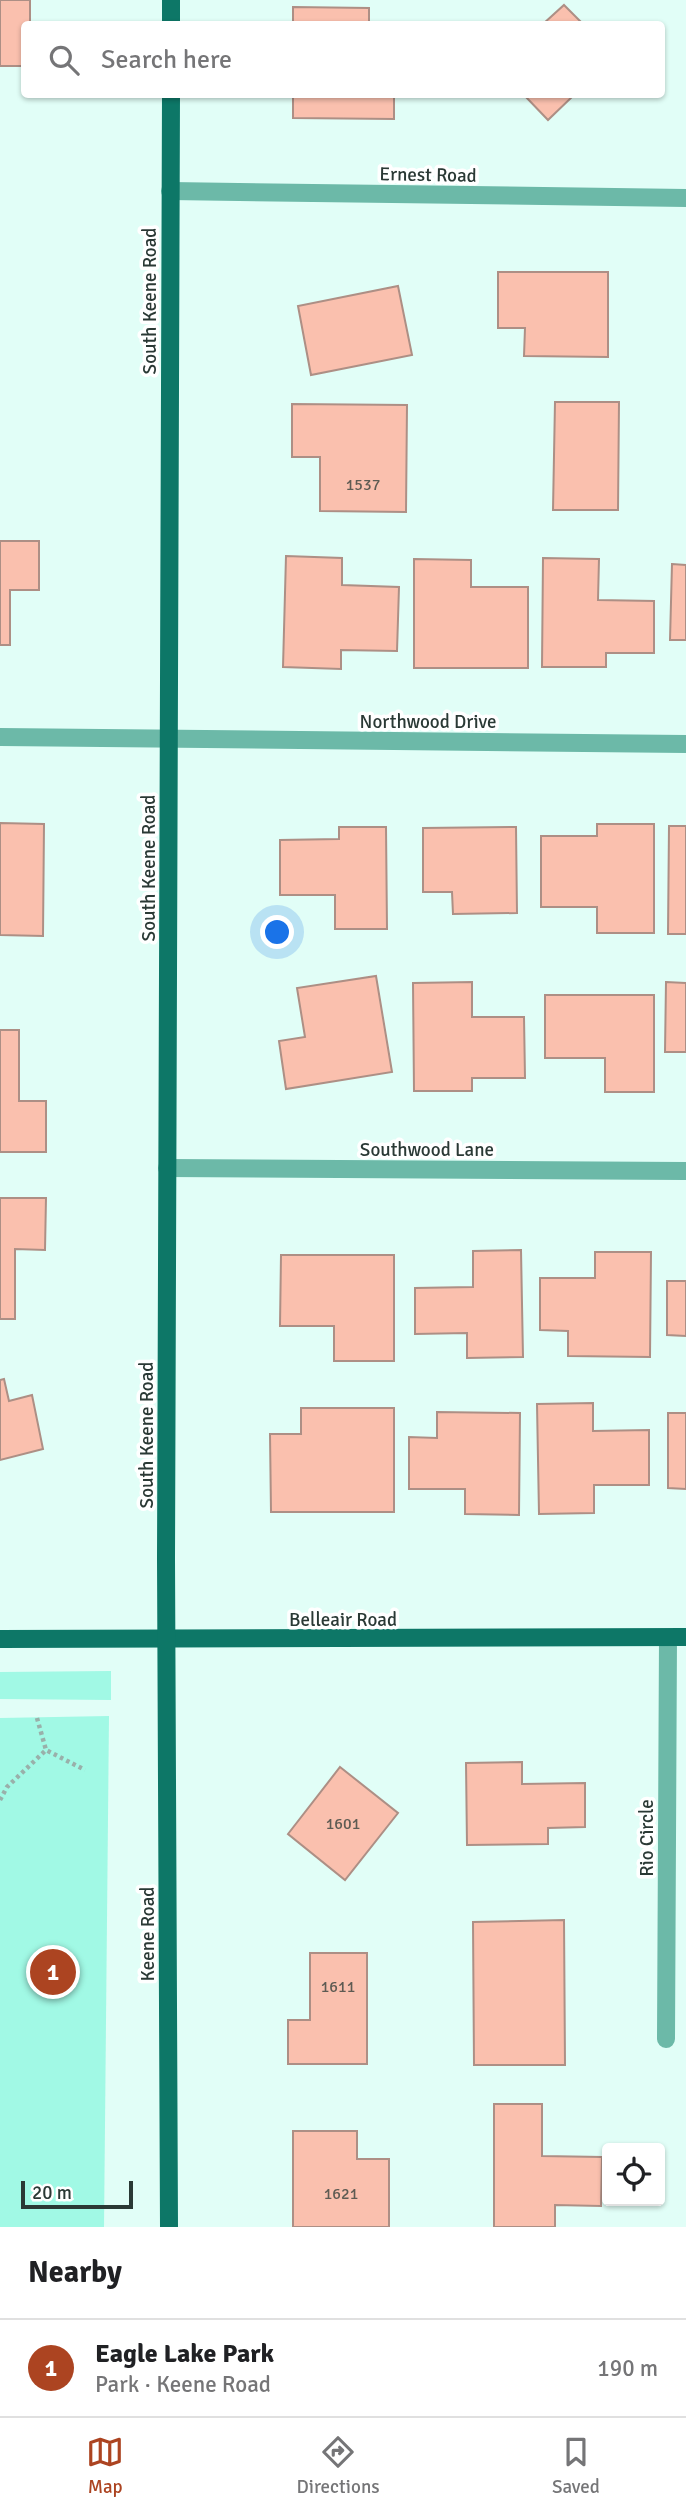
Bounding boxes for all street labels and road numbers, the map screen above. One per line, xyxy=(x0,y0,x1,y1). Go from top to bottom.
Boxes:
street label: Ernest Road xyxy=(379,162,477,188)
street label: South Keene Road xyxy=(138,228,162,374)
street label: Northwood Drive xyxy=(360,710,496,734)
street label: South Keene Road xyxy=(137,795,161,941)
street label: Southwood Lane xyxy=(360,1138,494,1162)
street label: South Keene Road xyxy=(135,1362,159,1508)
street label: Belleair Road xyxy=(289,1608,397,1632)
street label: Rio Circle xyxy=(635,1799,659,1877)
street label: Keene Road xyxy=(136,1887,160,1981)

